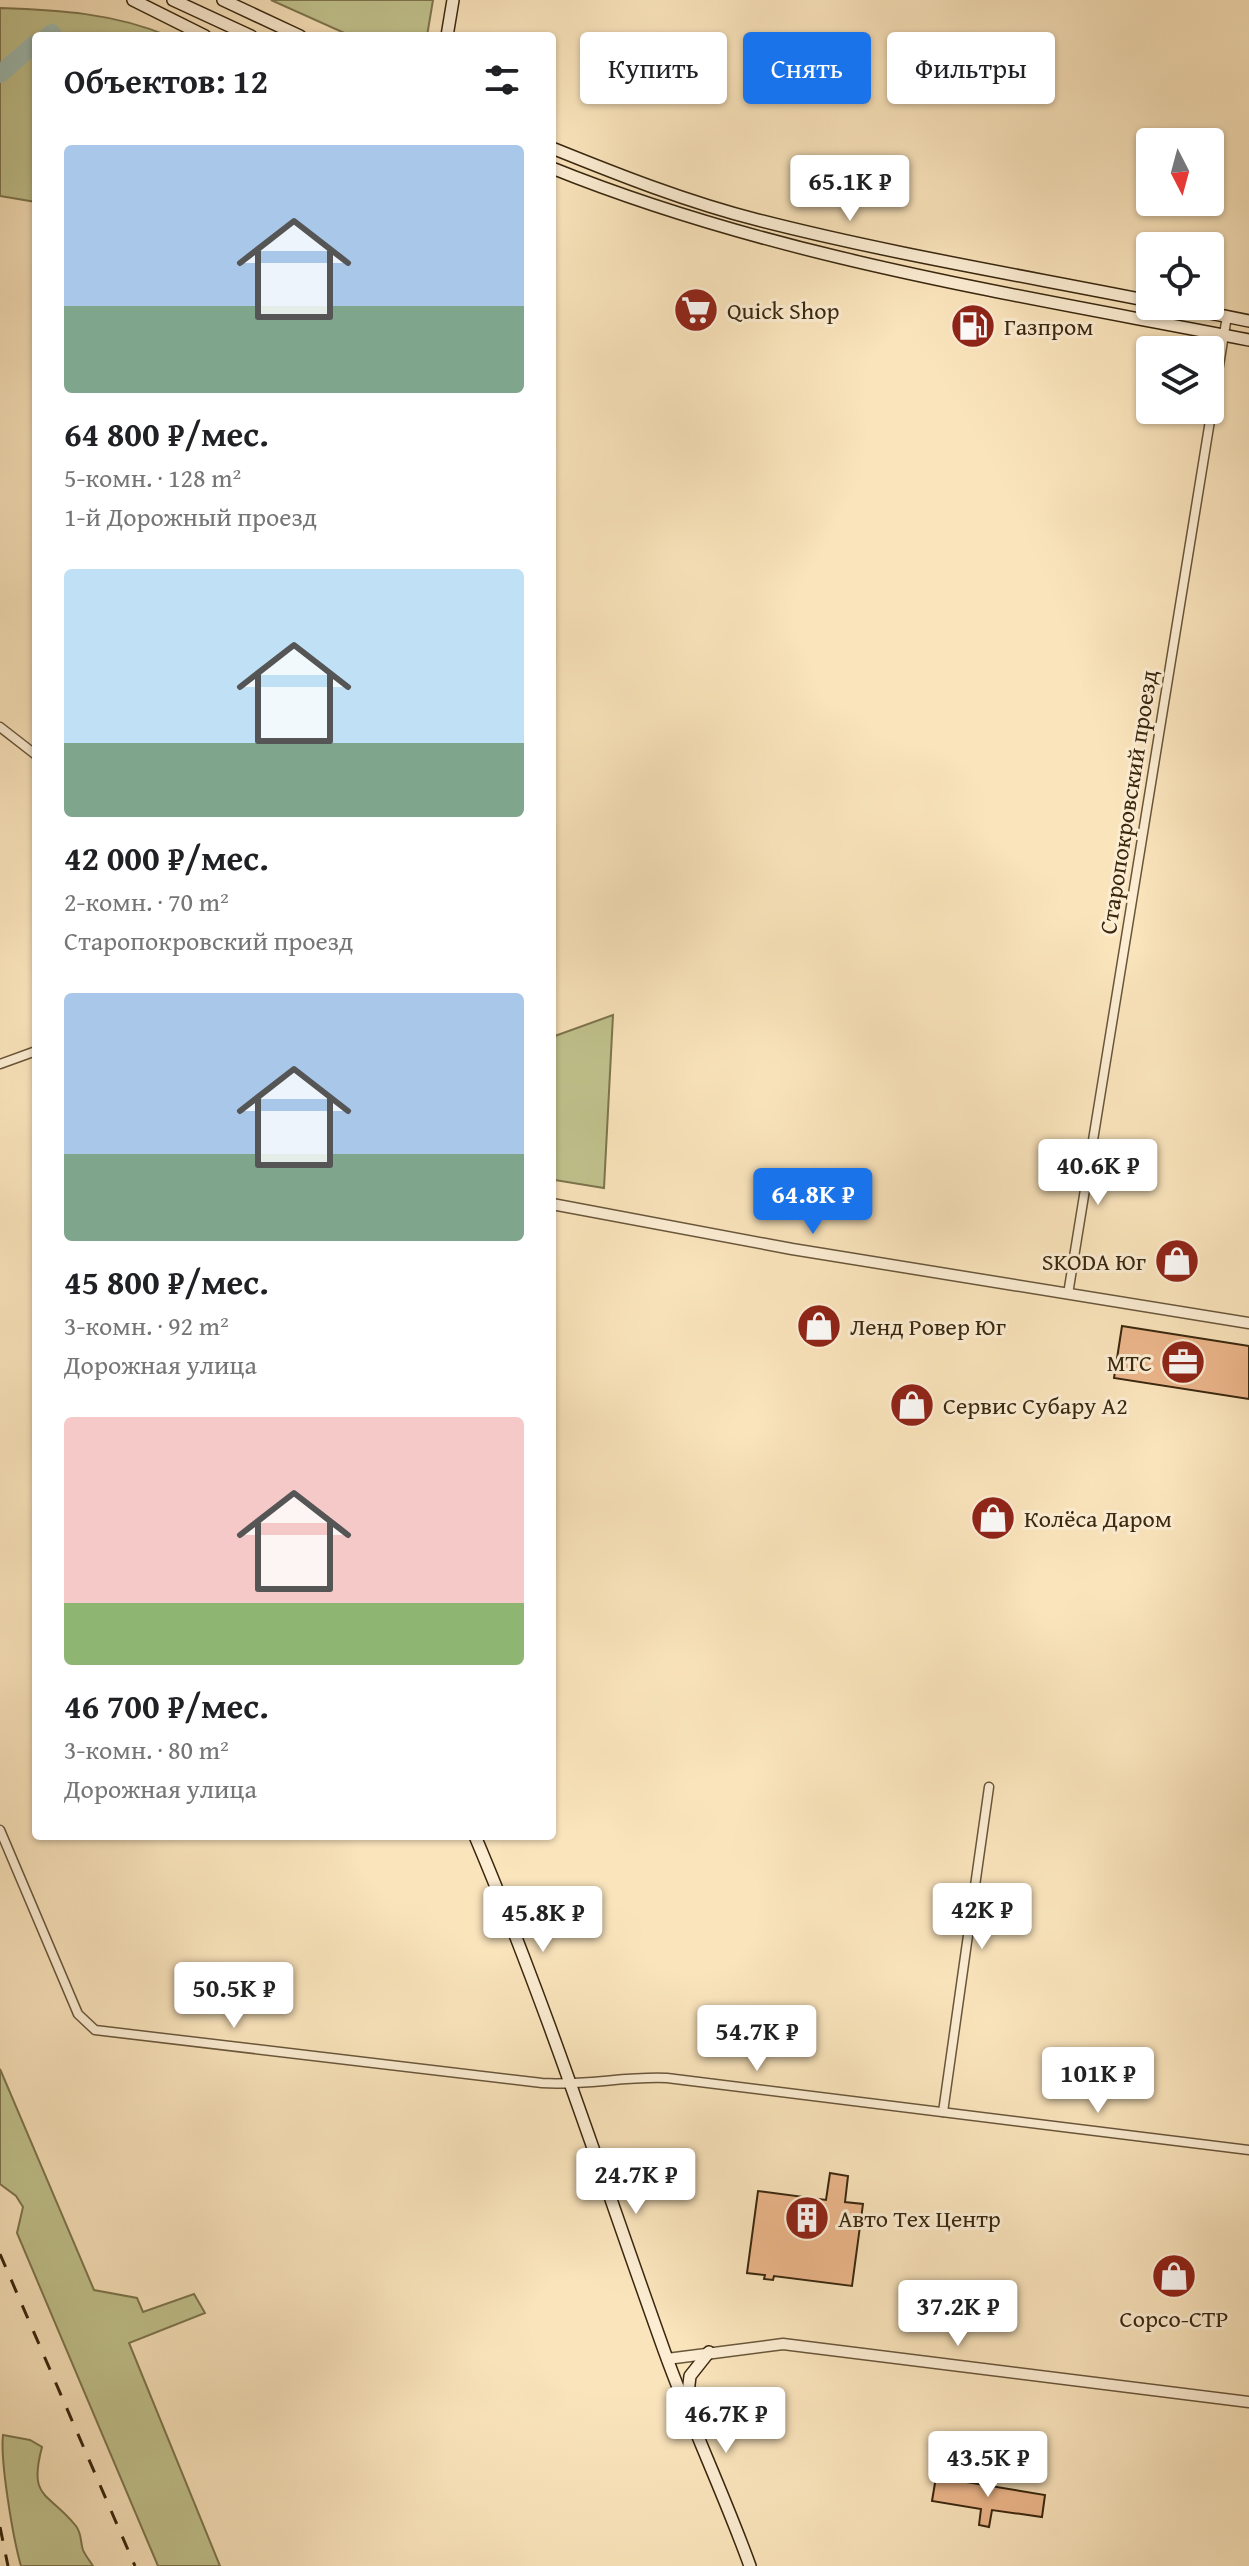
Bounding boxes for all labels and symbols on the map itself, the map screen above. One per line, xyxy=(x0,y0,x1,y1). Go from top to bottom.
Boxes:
north arrow xyxy=(1136,128,1224,216)
pin: 65.1K ₽ xyxy=(776,155,924,223)
supermarket icon: Quick Shop xyxy=(672,286,720,334)
place label: Quick Shop xyxy=(727,293,839,328)
fuel station icon: Газпром xyxy=(949,302,997,350)
place label: Газпром xyxy=(1004,309,1093,344)
street label: Старопокровский проезд xyxy=(1090,667,1166,937)
pin: 40.6K ₽ xyxy=(1024,1139,1172,1207)
pin: 64.8K ₽ xyxy=(739,1168,887,1236)
shop icon: SKODA Юг xyxy=(1153,1237,1201,1285)
place label: SKODA Юг xyxy=(1042,1244,1146,1279)
shop icon: Ленд Ровер Юг xyxy=(795,1302,843,1350)
place label: Ленд Ровер Юг xyxy=(850,1309,1006,1344)
office icon: МТС xyxy=(1159,1338,1207,1386)
place label: МТС xyxy=(1107,1345,1152,1380)
shop icon: Сервис Субару А2 xyxy=(888,1381,936,1429)
place label: Сервис Субару А2 xyxy=(943,1388,1128,1423)
shop icon: Колёса Даром xyxy=(969,1494,1017,1542)
place label: Колёса Даром xyxy=(1024,1501,1172,1536)
pin: 42K ₽ xyxy=(926,1883,1038,1951)
pin: 45.8K ₽ xyxy=(469,1886,617,1954)
pin: 50.5K ₽ xyxy=(160,1962,308,2030)
pin: 54.7K ₽ xyxy=(683,2005,831,2073)
pin: 101K ₽ xyxy=(1033,2047,1163,2115)
pin: 24.7K ₽ xyxy=(562,2148,710,2216)
building icon: Авто Тех Центр xyxy=(783,2194,831,2242)
place label: Авто Тех Центр xyxy=(838,2201,1001,2236)
shop icon: Сорсо-СТР xyxy=(1150,2252,1198,2300)
pin: 37.2K ₽ xyxy=(884,2280,1032,2348)
place label: Сорсо-СТР xyxy=(1120,2301,1228,2336)
pin: 46.7K ₽ xyxy=(652,2387,800,2455)
pin: 43.5K ₽ xyxy=(914,2431,1062,2499)

